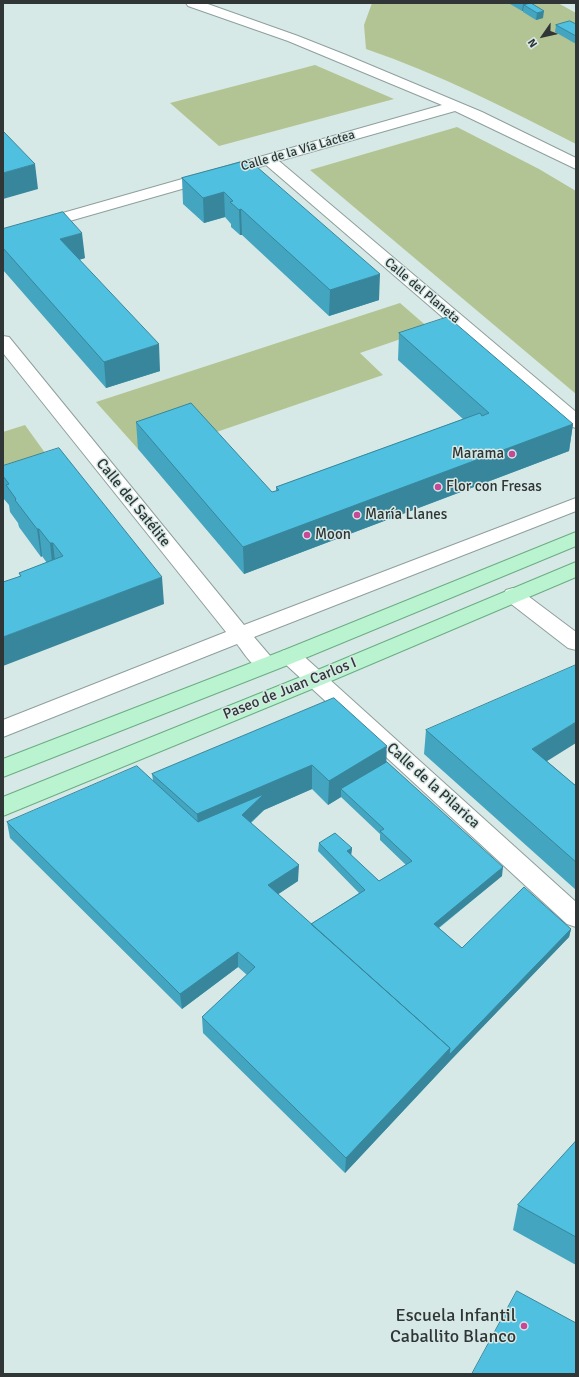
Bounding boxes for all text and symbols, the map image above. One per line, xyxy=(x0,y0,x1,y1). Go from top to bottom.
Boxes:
north arrow xyxy=(523,16,563,56)
text: N xyxy=(525,36,540,50)
street label: Calle de la Vía Láctea xyxy=(239,127,357,175)
street label: Calle del Planeta xyxy=(381,255,463,327)
place label: Marama xyxy=(452,445,504,463)
marker: Marama xyxy=(507,449,517,459)
street label: Calle del Satélite xyxy=(92,455,174,551)
place label: Flor con Fresas xyxy=(446,478,542,496)
marker: Flor con Fresas xyxy=(433,482,443,492)
place label: María Llanes xyxy=(365,506,447,524)
marker: María Llanes xyxy=(352,510,362,520)
place label: Moon xyxy=(315,526,351,544)
marker: Moon xyxy=(302,530,312,540)
street label: Paseo de Juan Carlos I xyxy=(221,654,359,724)
street label: Calle de la Pilarica xyxy=(383,739,483,833)
place label: Escuela Infantil Caballito Blanco xyxy=(390,1305,516,1348)
marker: Escuela Infantil Caballito Blanco xyxy=(519,1321,529,1331)

